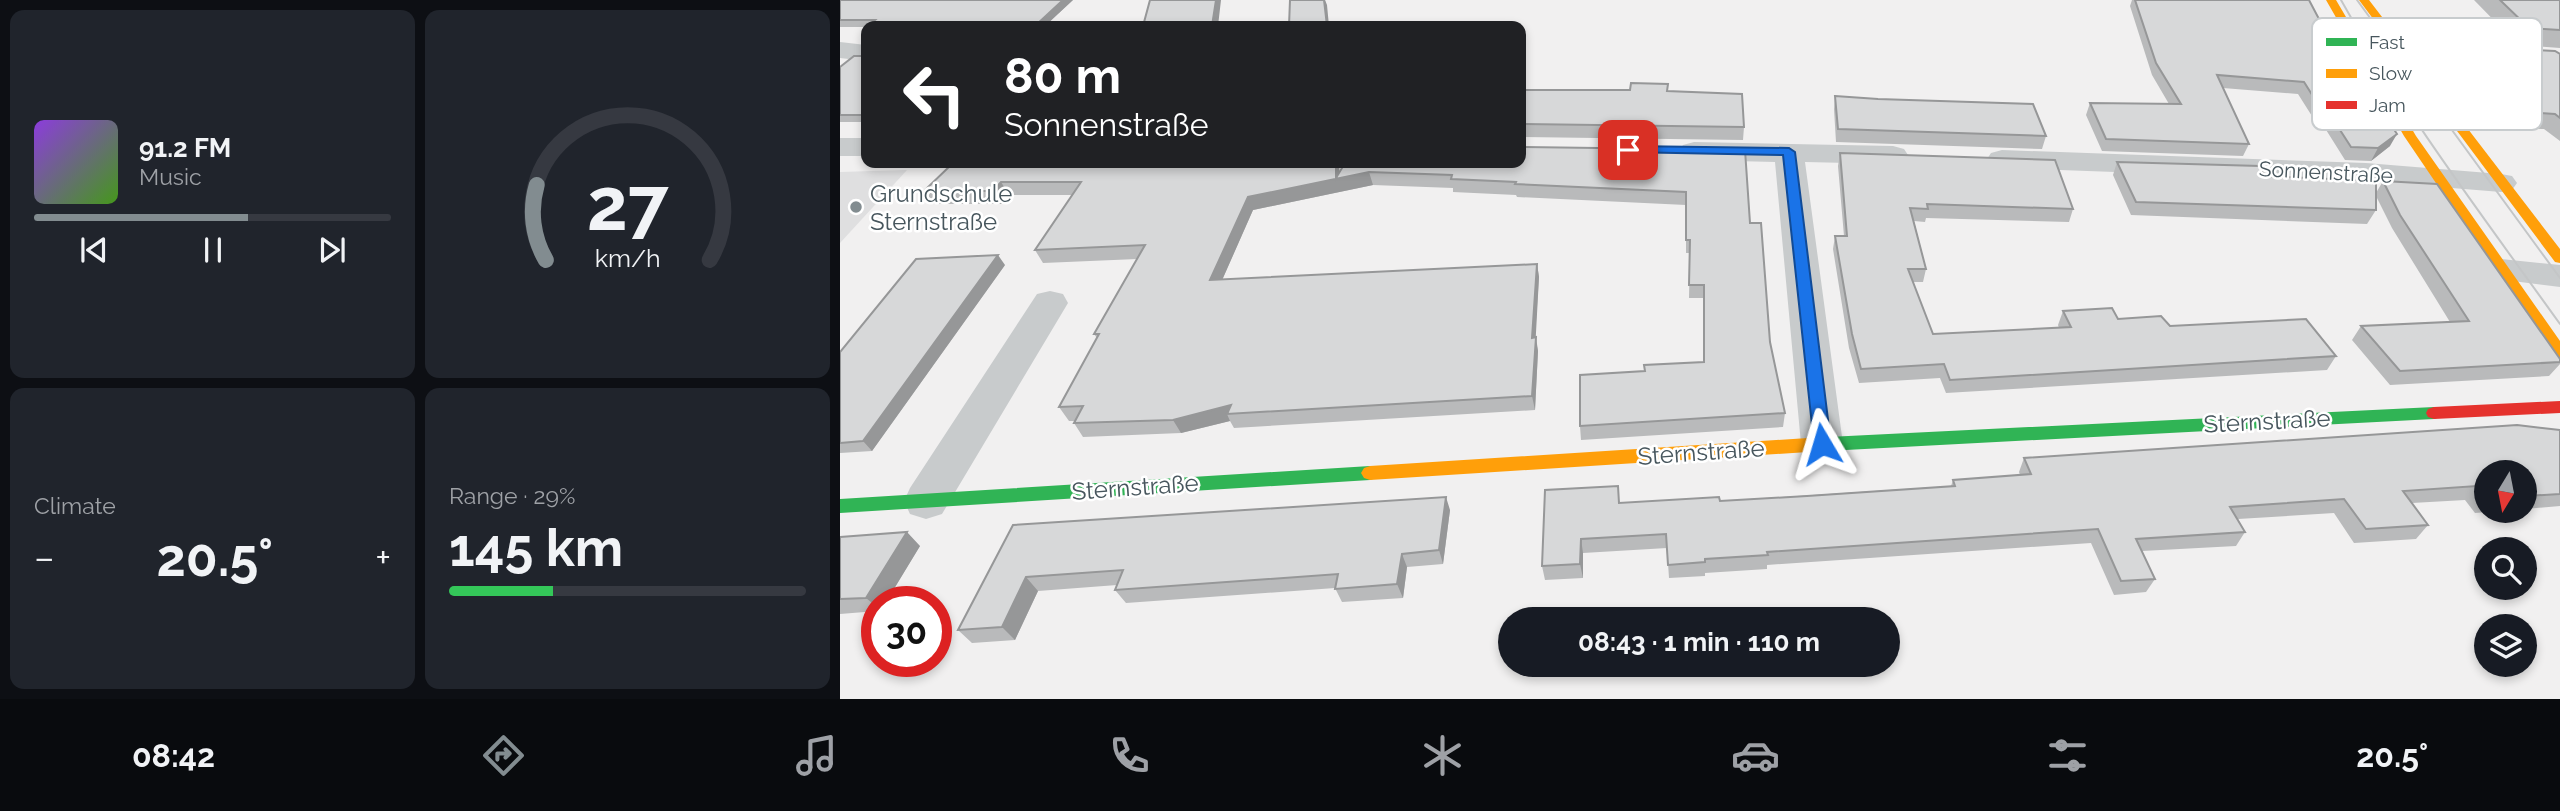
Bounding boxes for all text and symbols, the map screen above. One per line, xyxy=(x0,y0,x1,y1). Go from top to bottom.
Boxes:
legend xyxy=(2312,18,2542,130)
text: Fast xyxy=(2369,31,2405,53)
text: 80 m xyxy=(1004,47,1121,104)
icon: left xyxy=(889,49,980,140)
text: Slow xyxy=(2369,62,2413,84)
text: Jam xyxy=(2369,94,2406,116)
text: Sonnenstraße xyxy=(1004,106,1208,143)
pin xyxy=(1598,120,1658,180)
icon: arrive xyxy=(1609,131,1647,169)
text: 91.2 FM xyxy=(139,133,231,163)
street label: Sonnenstraße xyxy=(2258,156,2394,188)
text: Music xyxy=(139,163,202,190)
text: 27 xyxy=(587,163,669,248)
place label: Grundschule Sternstraße xyxy=(870,179,1012,236)
marker: Grundschule Sternstraße xyxy=(848,199,864,215)
icon: previous xyxy=(75,231,113,269)
icon: pause xyxy=(194,231,232,269)
icon: next xyxy=(313,231,351,269)
text: km/h xyxy=(595,243,660,273)
street label: Sternstraße xyxy=(2203,403,2331,439)
position arrow xyxy=(1785,407,1859,481)
street label: Sternstraße xyxy=(1637,433,1765,471)
north arrow xyxy=(2474,460,2538,523)
map controls xyxy=(2474,460,2537,677)
street label: Sternstraße xyxy=(1071,468,1199,506)
text: Range · 29% xyxy=(449,482,575,509)
text: Climate xyxy=(34,492,116,519)
text: 145 km xyxy=(449,517,623,578)
text: 20.5° xyxy=(157,527,273,588)
text: − xyxy=(34,535,54,580)
text: + xyxy=(375,535,391,580)
button: search xyxy=(2474,537,2537,600)
speed limit sign: 30 xyxy=(861,586,952,677)
button: layers xyxy=(2474,614,2537,677)
text: 08:43 · 1 min · 110 m xyxy=(1578,627,1820,657)
icon: directions xyxy=(479,731,528,780)
icon: music xyxy=(792,731,841,780)
icon: phone xyxy=(1105,731,1154,780)
icon: climate xyxy=(1418,731,1467,780)
icon: car xyxy=(1731,731,1780,780)
icon: filters xyxy=(2043,731,2092,780)
text: 08:42 xyxy=(132,737,215,774)
text: 20.5° xyxy=(2356,737,2428,774)

